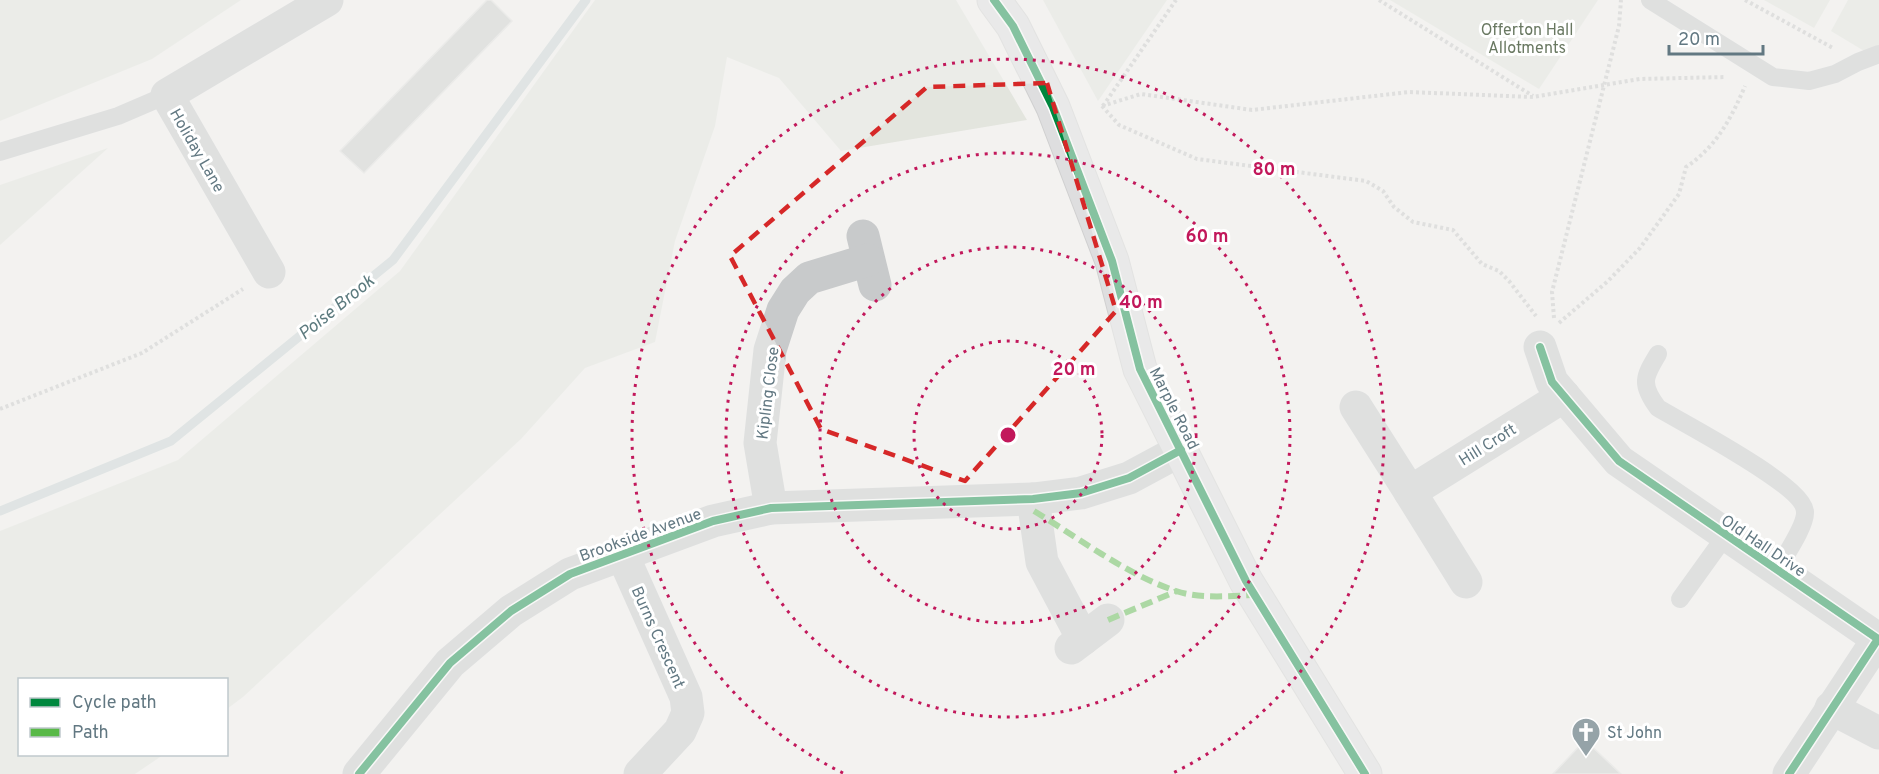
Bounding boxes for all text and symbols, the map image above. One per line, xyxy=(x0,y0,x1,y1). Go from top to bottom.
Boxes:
scale bar xyxy=(1669,18,1764,56)
park label: Offerton Hall Allotments xyxy=(1481,21,1573,59)
text: 20 m xyxy=(1678,29,1720,52)
street label: Holiday Lane xyxy=(164,106,228,196)
text: 80 m xyxy=(1252,159,1296,182)
text: 60 m xyxy=(1185,226,1229,249)
water label: Poise Brook xyxy=(294,270,380,346)
text: 40 m xyxy=(1119,292,1163,315)
street label: Kipling Close xyxy=(753,346,785,441)
text: 20 m xyxy=(1052,359,1096,382)
street label: Marple Road xyxy=(1144,364,1203,453)
street label: Hill Croft xyxy=(1456,420,1520,471)
centre of rings xyxy=(998,425,1018,445)
street label: Brookside Avenue xyxy=(577,505,704,567)
street label: Old Hall Drive xyxy=(1717,511,1809,582)
street label: Burns Crescent xyxy=(626,584,689,692)
legend xyxy=(18,678,228,756)
text: Cycle path xyxy=(72,692,157,715)
church icon: St John xyxy=(1570,716,1602,758)
text: Path xyxy=(72,722,109,745)
place label: St John xyxy=(1607,724,1662,744)

